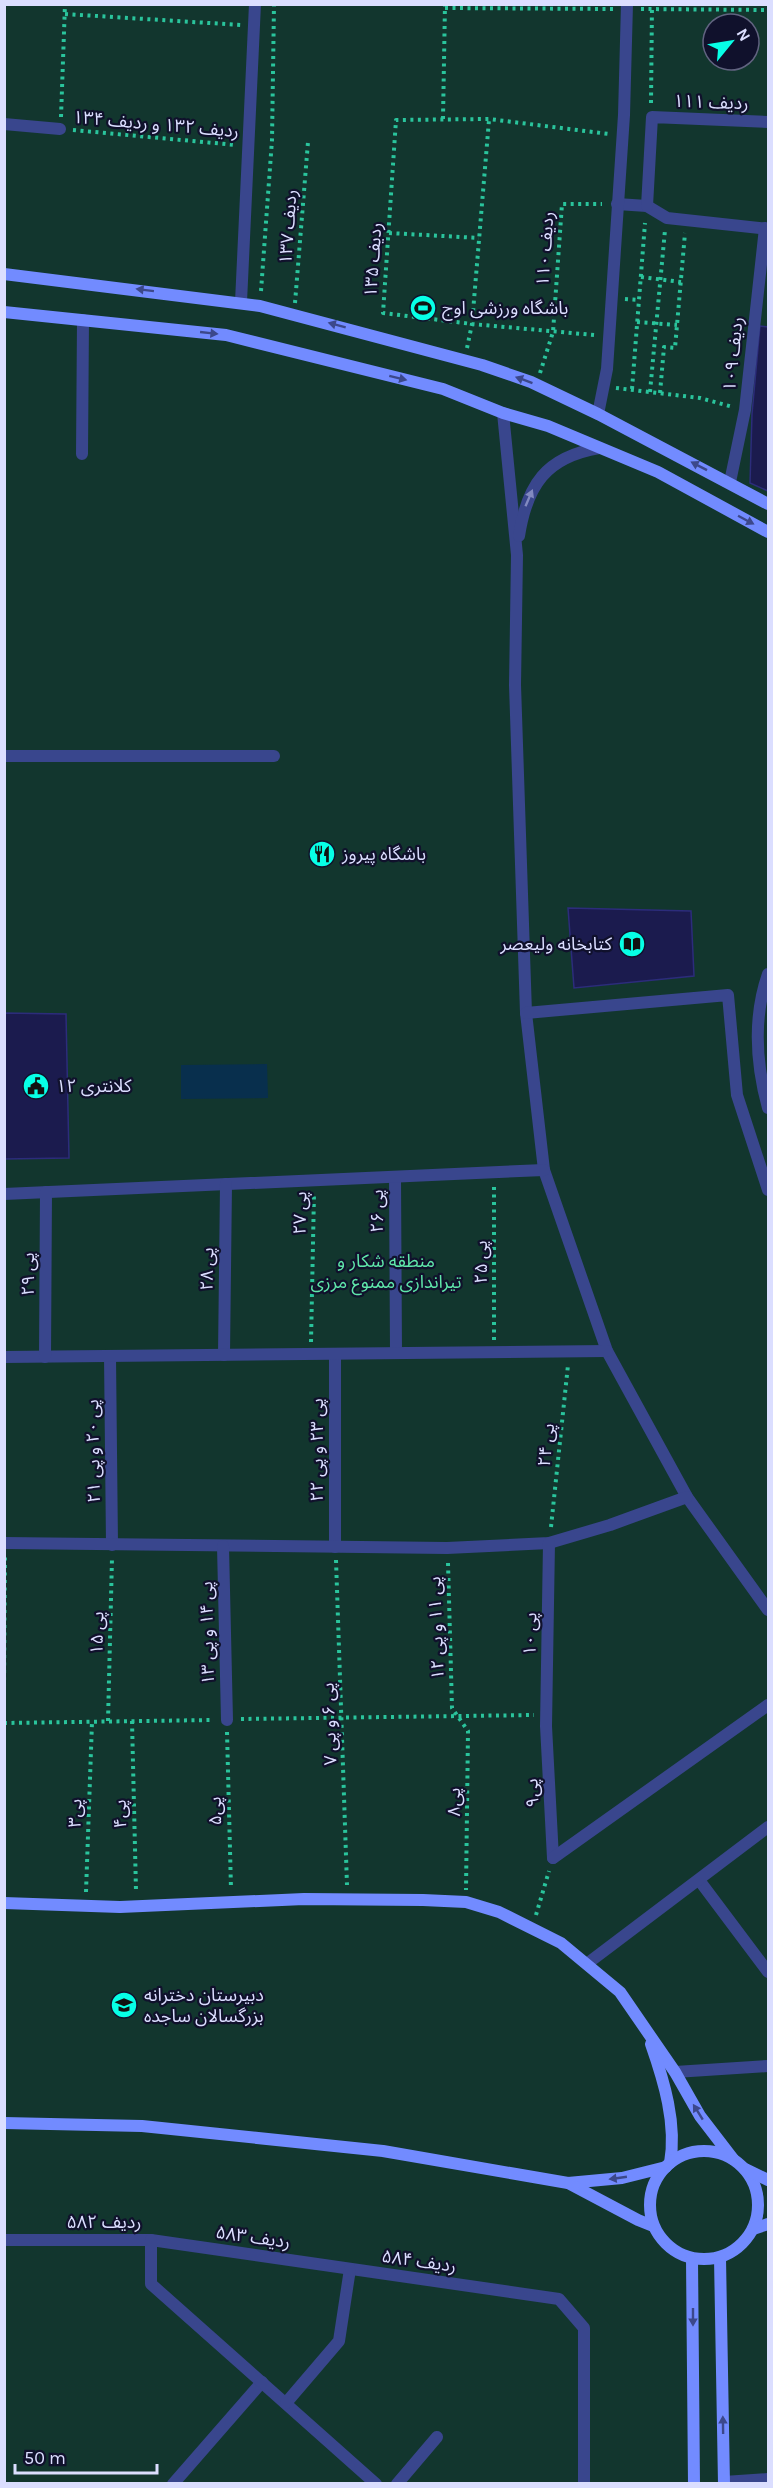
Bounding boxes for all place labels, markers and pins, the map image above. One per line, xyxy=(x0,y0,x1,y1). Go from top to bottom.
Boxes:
sports icon: باشگاه ورزشی اوج xyxy=(408,293,438,323)
place label: باشگاه ورزشی اوج xyxy=(442,297,568,321)
restaurant icon: باشگاه پیروز xyxy=(307,839,337,869)
place label: باشگاه پیروز xyxy=(341,843,426,865)
library icon: کتابخانه ولیعصر xyxy=(617,929,647,959)
place label: کتابخانه ولیعصر xyxy=(499,933,613,955)
public building icon: کلانتری ۱۲ xyxy=(21,1071,51,1101)
place label: کلانتری ۱۲ xyxy=(56,1075,132,1097)
place label: دبیرستان دخترانه بزرگسالان ساجده xyxy=(144,1984,264,2027)
school or university icon: دبیرستان دخترانه بزرگسالان ساجده xyxy=(109,1990,139,2020)

